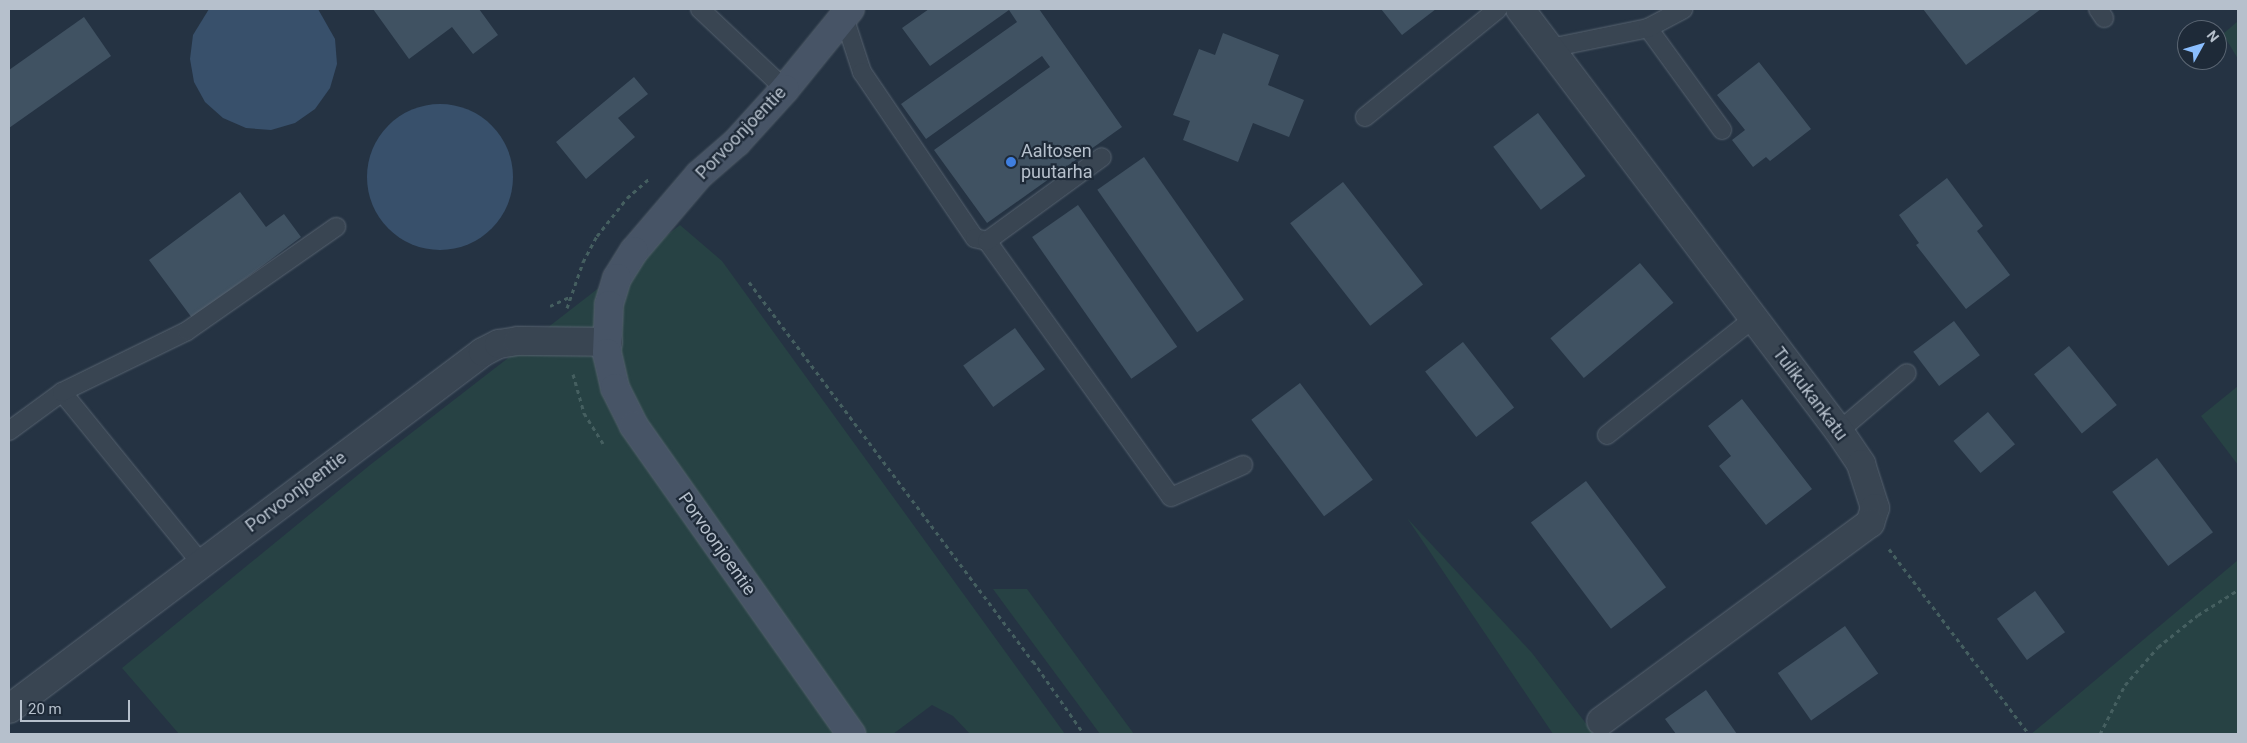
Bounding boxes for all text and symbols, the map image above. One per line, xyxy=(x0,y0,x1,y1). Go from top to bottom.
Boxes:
north arrow xyxy=(2177,20,2227,70)
text: N xyxy=(2204,27,2222,45)
street label: Porvoonjoentie xyxy=(691,82,791,184)
place label: Aaltosen puutarha xyxy=(1021,141,1092,183)
marker: Aaltosen puutarha xyxy=(1005,156,1017,168)
street label: Tulikukankatu xyxy=(1768,343,1852,445)
street label: Porvoonjoentie xyxy=(241,447,351,537)
street label: Porvoonjoentie xyxy=(674,488,760,600)
scale bar xyxy=(22,690,132,722)
text: 20 m xyxy=(28,700,62,718)

